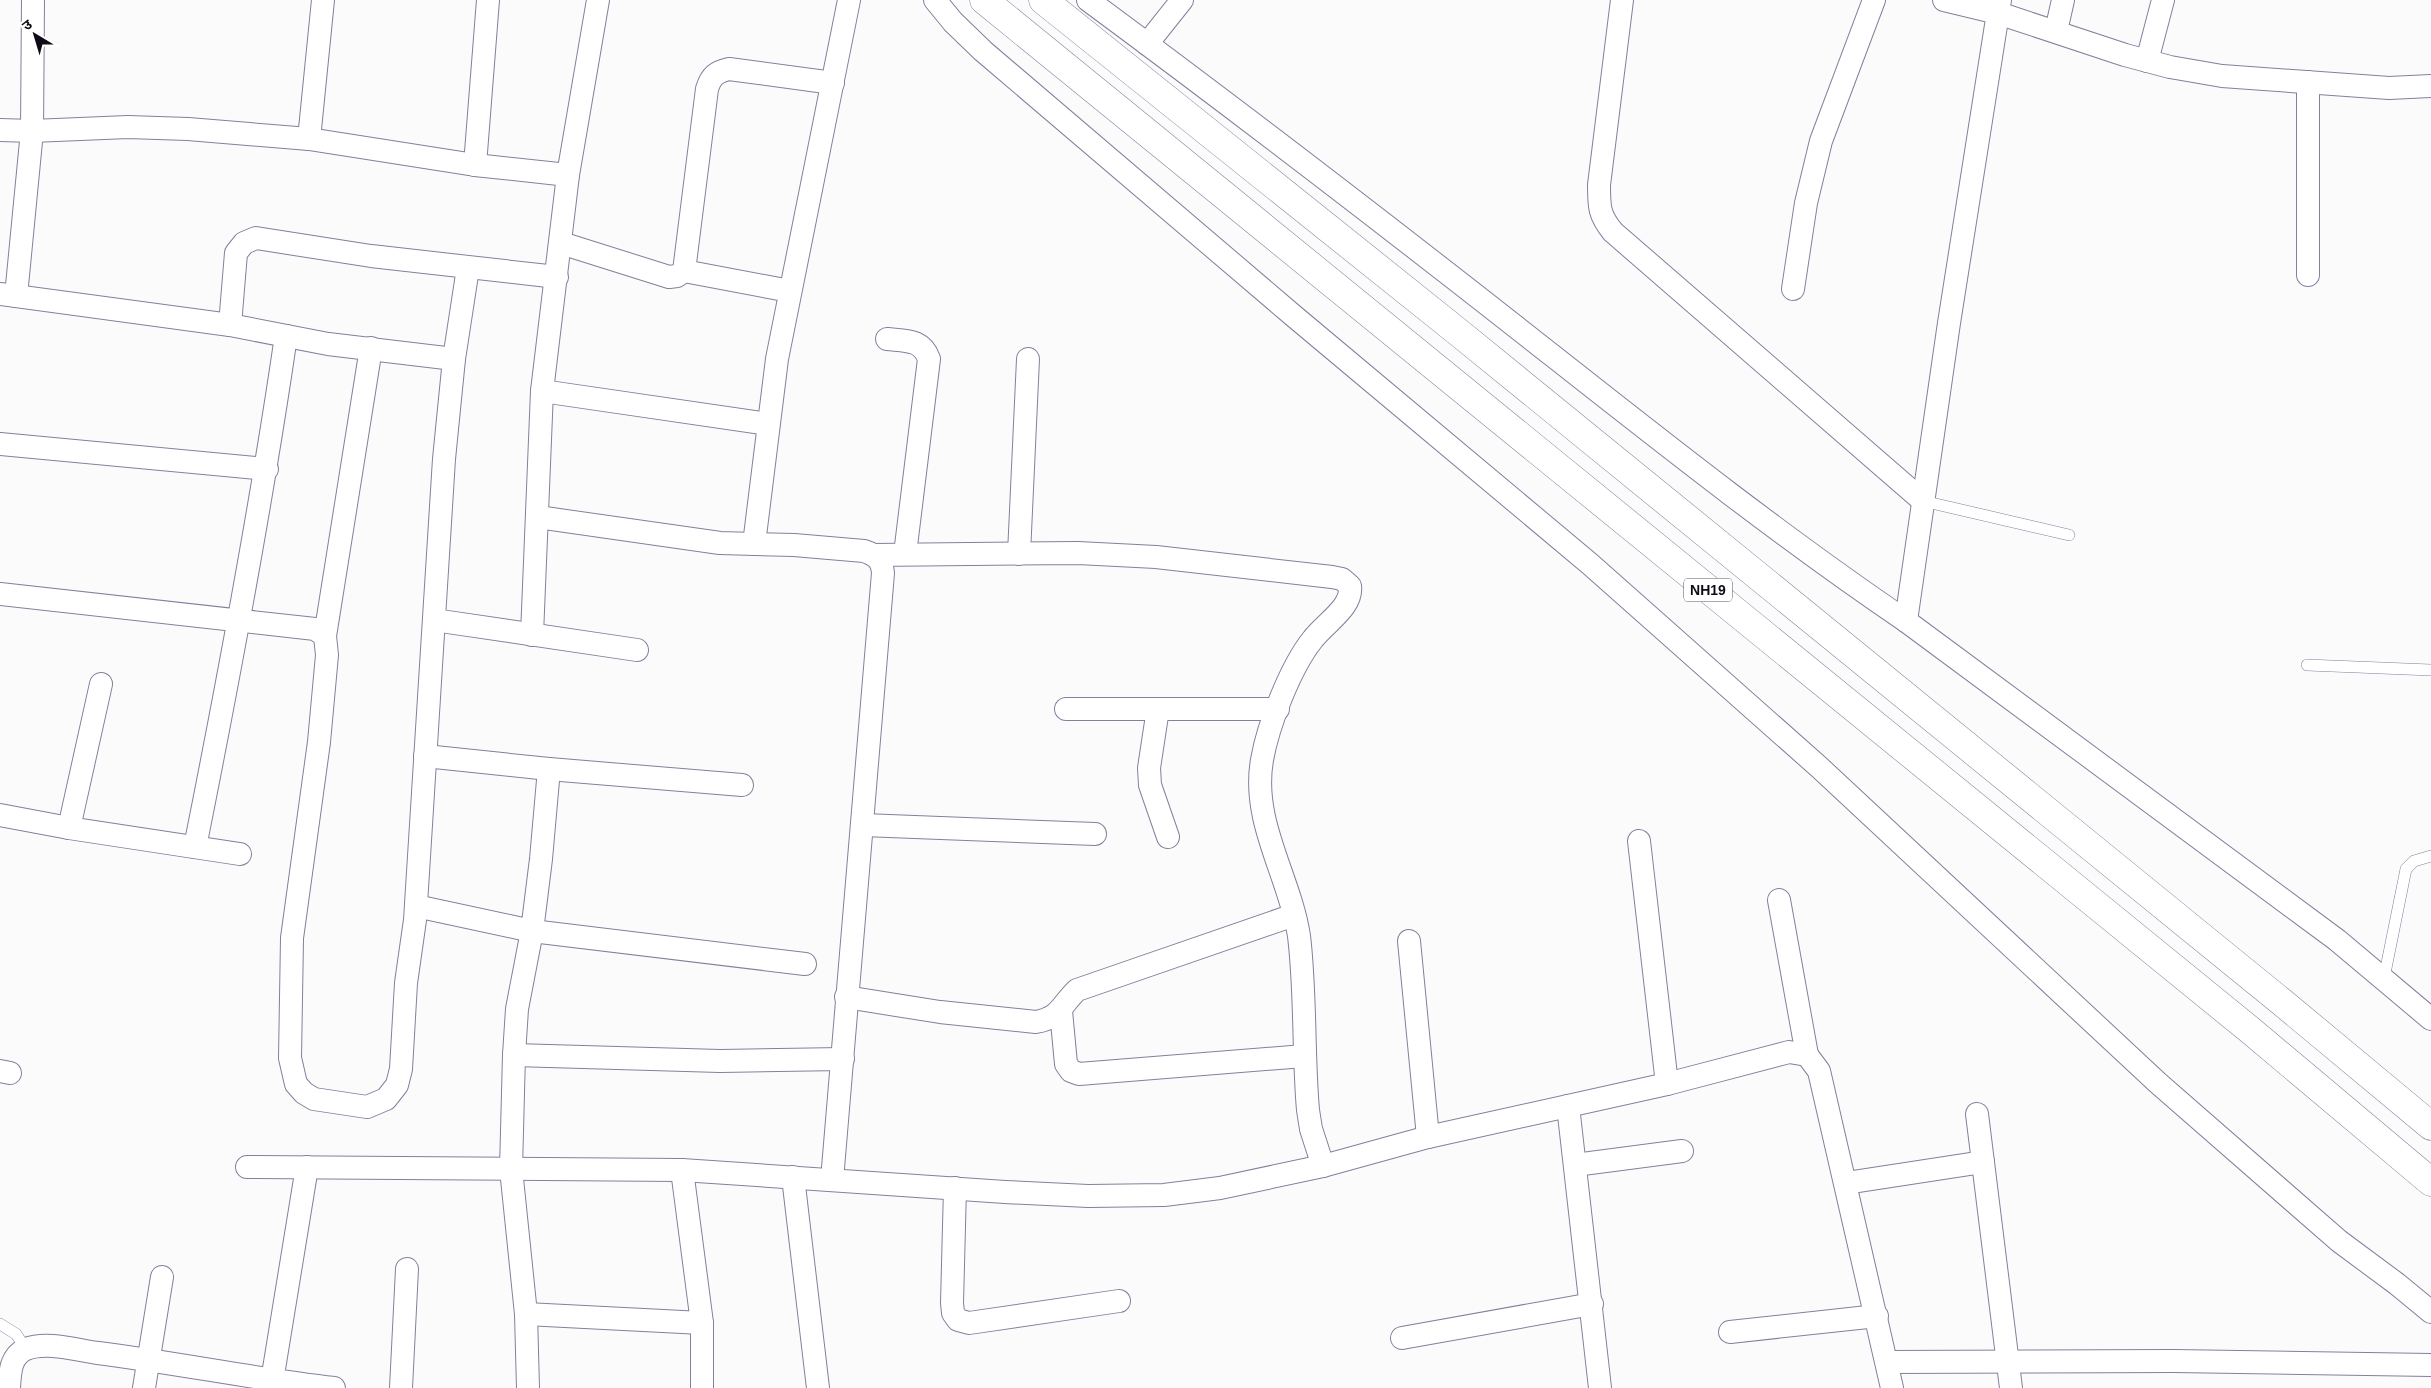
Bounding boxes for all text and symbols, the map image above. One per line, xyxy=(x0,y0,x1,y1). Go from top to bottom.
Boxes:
north arrow xyxy=(10,10,60,60)
text: उ xyxy=(19,15,36,34)
road number: NH19 xyxy=(1684,578,1732,602)

